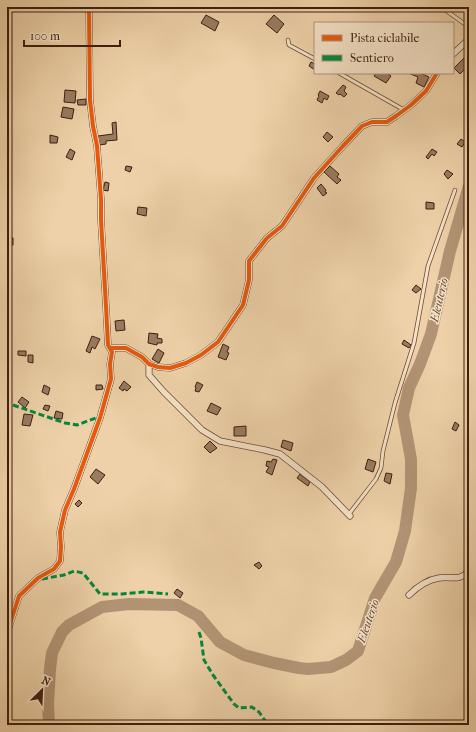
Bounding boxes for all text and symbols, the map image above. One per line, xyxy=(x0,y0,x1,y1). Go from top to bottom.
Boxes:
scale bar xyxy=(24,22,120,48)
legend xyxy=(314,22,454,74)
text: 100 m xyxy=(30,29,60,43)
text: Pista ciclabile xyxy=(350,31,419,45)
text: Sentiero xyxy=(350,51,394,65)
water label: Eleuterio xyxy=(427,277,451,324)
water label: Eleuterio xyxy=(354,598,382,645)
north arrow xyxy=(22,670,62,710)
text: N xyxy=(39,674,53,689)

